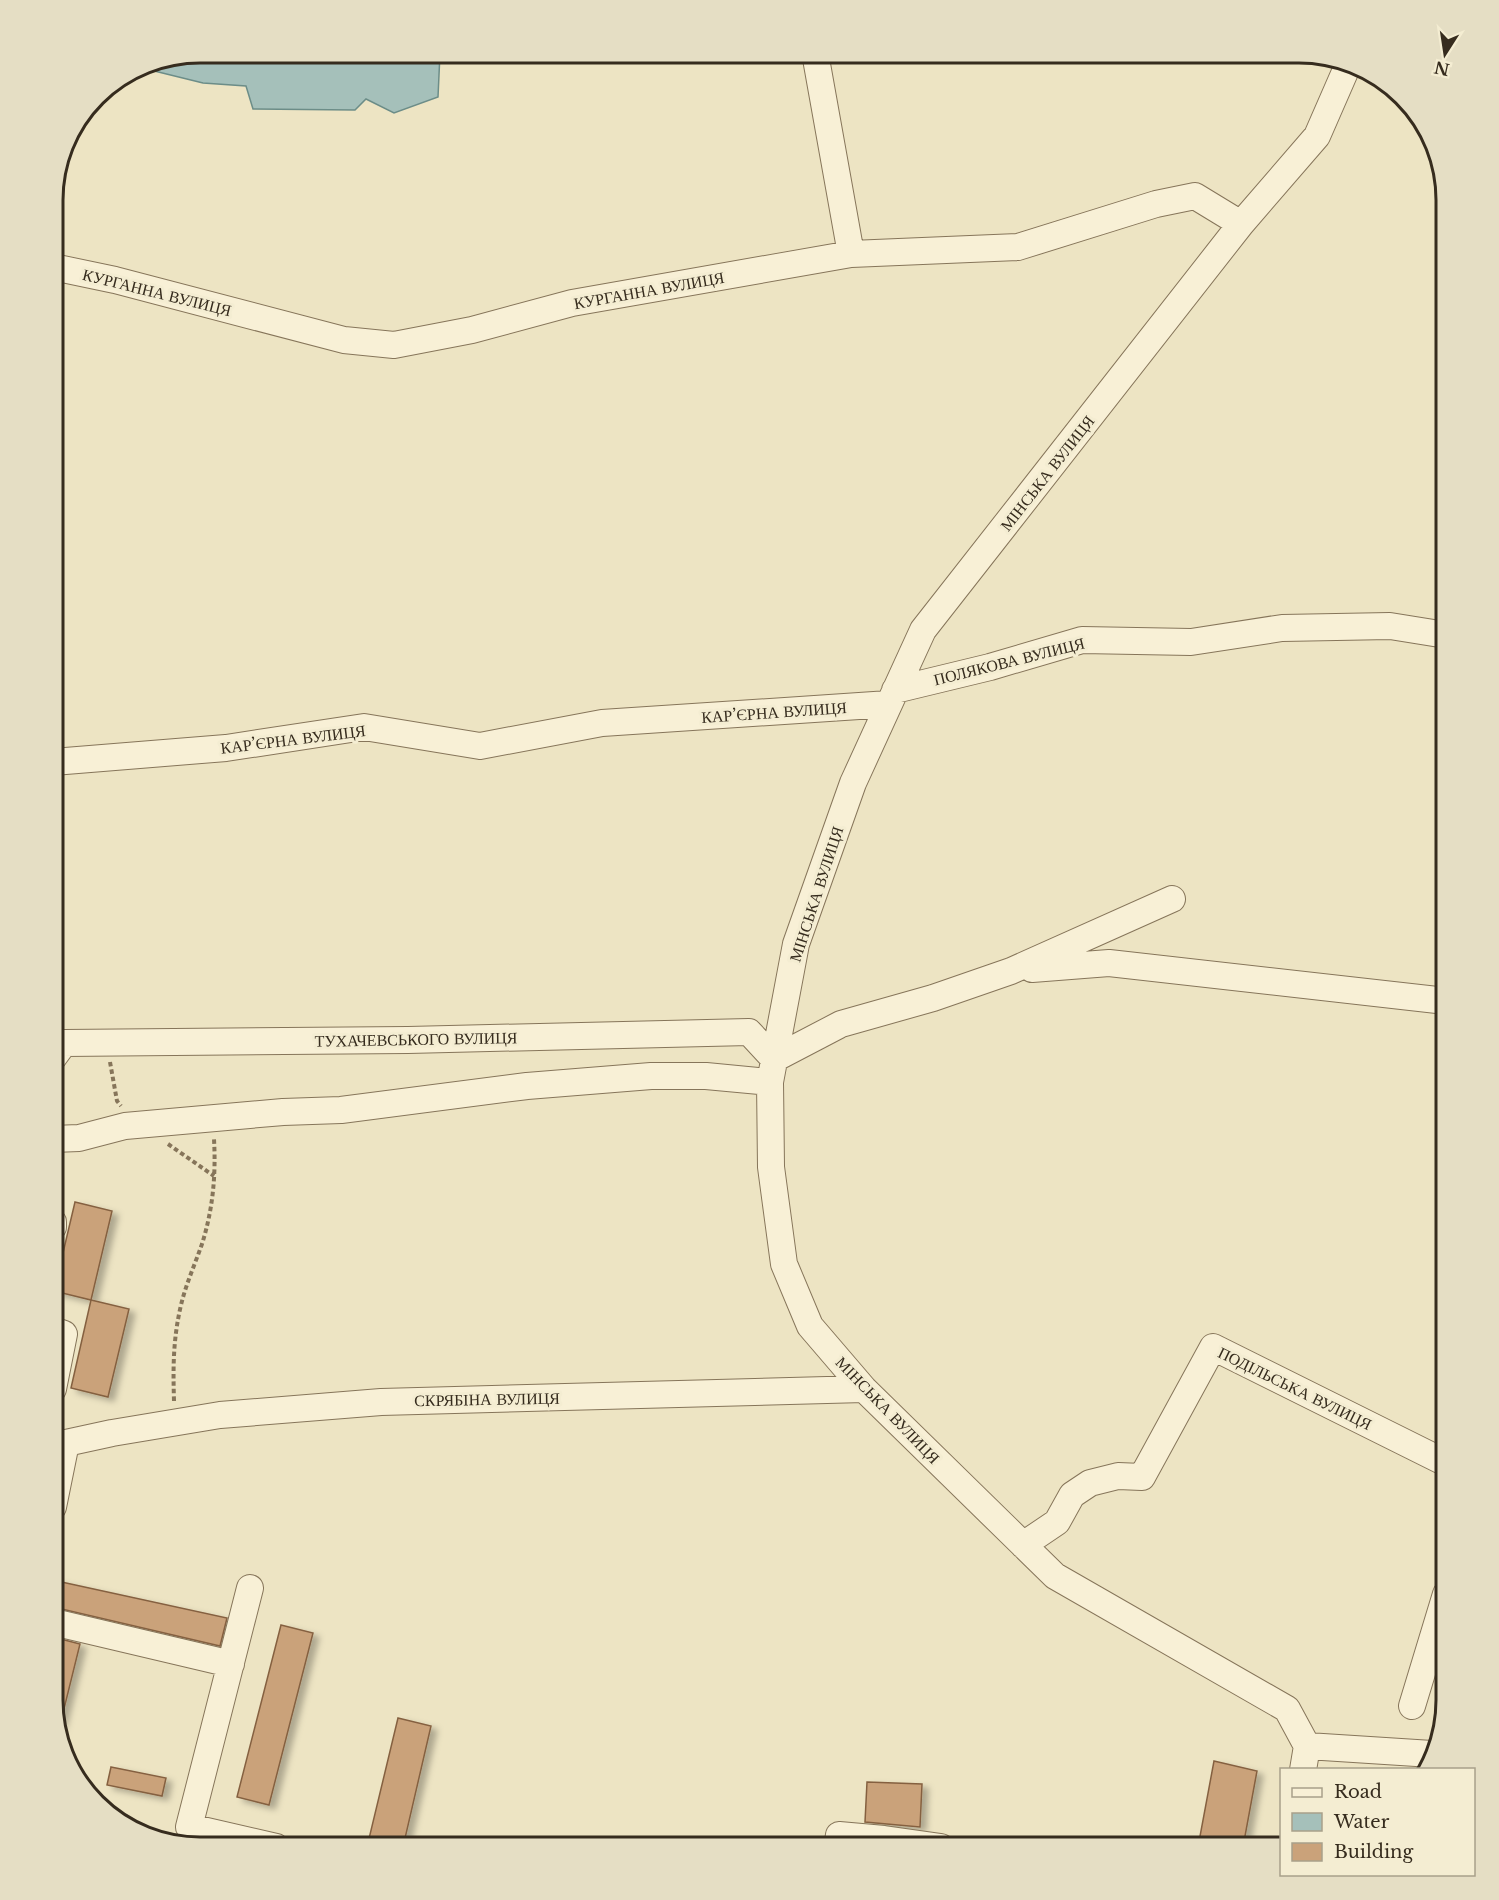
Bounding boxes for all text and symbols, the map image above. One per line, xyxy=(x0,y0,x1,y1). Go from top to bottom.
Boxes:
north arrow xyxy=(1415,24,1475,84)
text: N xyxy=(1432,57,1451,80)
street label: КУРГАННА ВУЛИЦЯ xyxy=(81,264,234,320)
street label: КУРГАННА ВУЛИЦЯ xyxy=(572,267,726,313)
street label: МІНСЬКА ВУЛИЦЯ xyxy=(996,411,1099,535)
street label: ПОЛЯКОВА ВУЛИЦЯ xyxy=(931,632,1087,689)
street label: КАР’ЄРНА ВУЛИЦЯ xyxy=(701,697,848,727)
street label: КАР’ЄРНА ВУЛИЦЯ xyxy=(219,720,367,758)
street label: МІНСЬКА ВУЛИЦЯ xyxy=(785,823,847,964)
street label: ТУХАЧЕВСЬКОГО ВУЛИЦЯ xyxy=(314,1027,518,1051)
street label: ПОДІЛЬСЬКА ВУЛИЦЯ xyxy=(1215,1342,1375,1434)
street label: МІНСЬКА ВУЛИЦЯ xyxy=(832,1352,945,1468)
street label: СКРЯБІНА ВУЛИЦЯ xyxy=(414,1388,560,1410)
legend xyxy=(1280,1768,1475,1876)
text: Road xyxy=(1334,1781,1382,1803)
text: Water xyxy=(1333,1811,1390,1833)
text: Building xyxy=(1334,1841,1413,1863)

